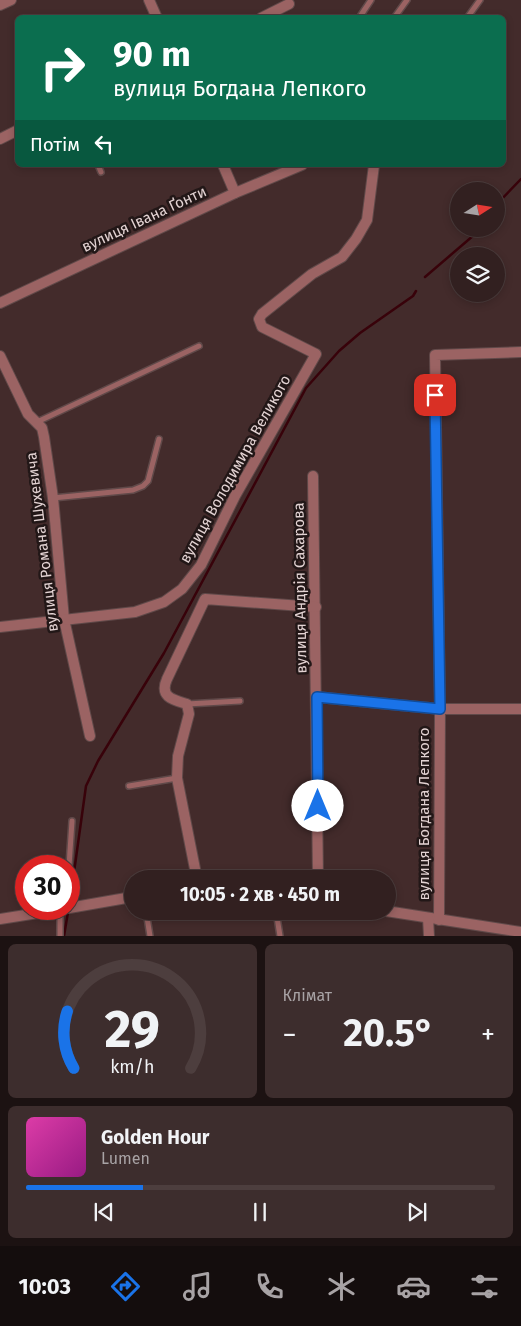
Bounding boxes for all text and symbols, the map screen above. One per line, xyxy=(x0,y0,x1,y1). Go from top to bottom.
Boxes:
text: 90 m xyxy=(113,33,191,75)
icon: right xyxy=(30,35,95,100)
text: вулиця Богдана Лепкого xyxy=(113,75,367,102)
icon: left xyxy=(90,130,118,158)
text: Потім xyxy=(30,133,80,156)
street label: вулиця Івана Ґонти xyxy=(79,182,209,256)
north arrow xyxy=(450,182,505,238)
map controls xyxy=(450,182,505,302)
button: layers xyxy=(450,247,505,302)
street label: вулиця Володимира Великого xyxy=(176,372,294,566)
pin xyxy=(414,374,456,416)
icon: arrive xyxy=(421,381,449,409)
street label: вулиця Романа Шухевича xyxy=(22,451,62,633)
street label: вулиця Андрія Сахарова xyxy=(290,502,310,674)
street label: вулиця Богдана Лепкого xyxy=(415,728,433,900)
position arrow xyxy=(291,779,343,831)
speed limit sign: 30 xyxy=(15,855,80,920)
text: 10:05 · 2 хв · 450 m xyxy=(180,883,340,906)
text: Клімат xyxy=(283,986,332,1005)
text: 29 xyxy=(105,998,160,1061)
text: 20.5° xyxy=(343,1010,434,1056)
text: − xyxy=(283,1018,297,1051)
text: + xyxy=(481,1018,495,1051)
text: km/h xyxy=(110,1056,154,1078)
text: Golden Hour xyxy=(101,1126,210,1149)
text: Lumen xyxy=(101,1149,150,1168)
icon: previous xyxy=(90,1198,118,1226)
icon: pause xyxy=(246,1198,274,1226)
icon: next xyxy=(403,1198,431,1226)
icon: directions xyxy=(108,1269,143,1304)
icon: music xyxy=(180,1269,215,1304)
icon: phone xyxy=(252,1269,287,1304)
icon: climate xyxy=(324,1269,359,1304)
icon: car xyxy=(396,1269,431,1304)
icon: filters xyxy=(467,1269,502,1304)
text: 10:03 xyxy=(18,1273,71,1300)

